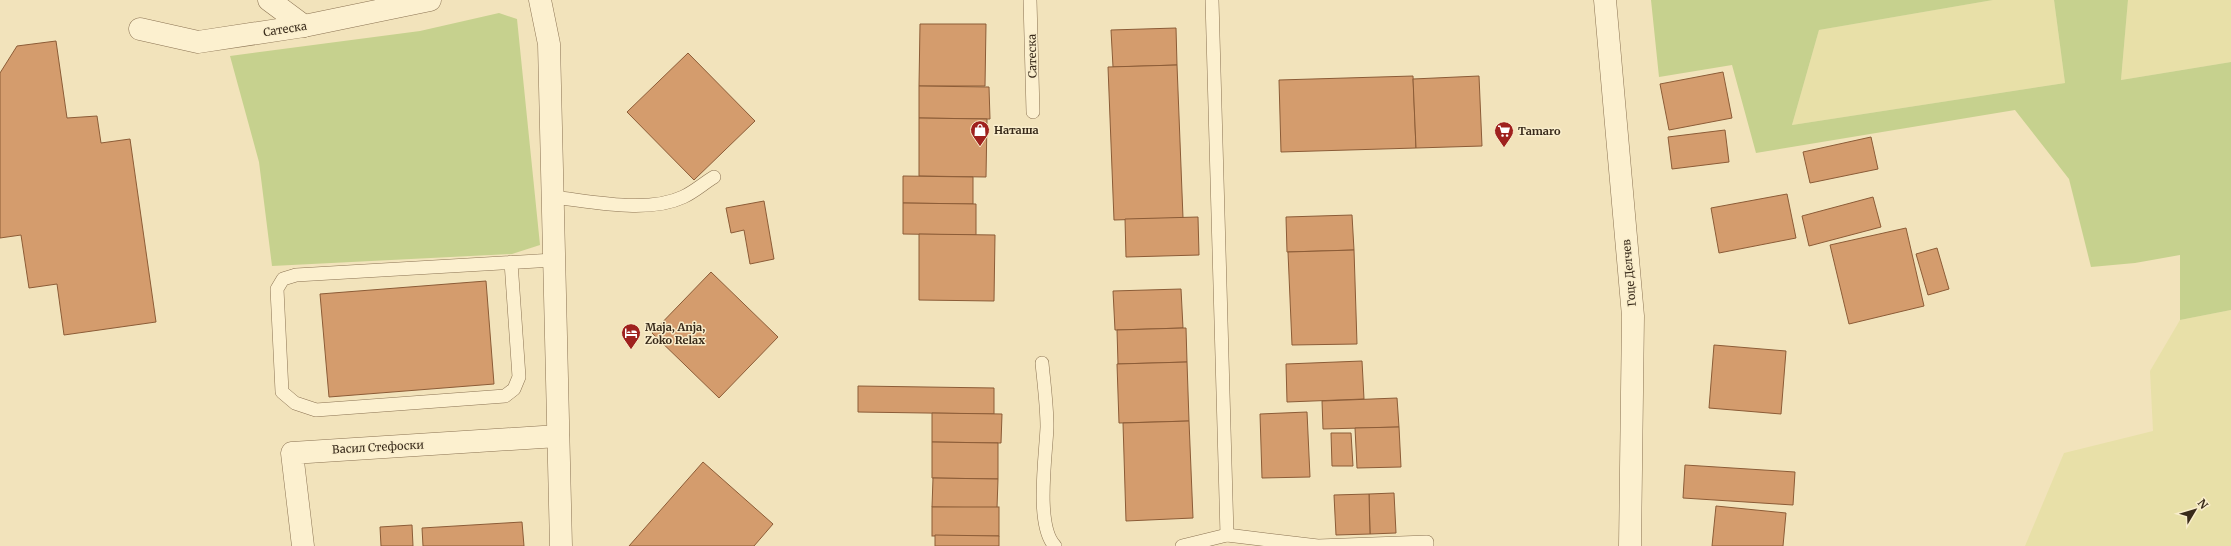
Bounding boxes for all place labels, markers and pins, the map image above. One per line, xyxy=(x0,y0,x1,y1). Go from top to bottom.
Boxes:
shop icon: Наташа xyxy=(969,119,991,147)
supermarket icon: Tamaro xyxy=(1493,120,1515,148)
place label: Наташа xyxy=(994,123,1039,137)
place label: Tamaro xyxy=(1518,124,1561,138)
place label: Maja, Anja, Zoko Relax xyxy=(645,320,705,347)
hotel icon: Maja, Anja, Zoko Relax xyxy=(620,322,642,350)

